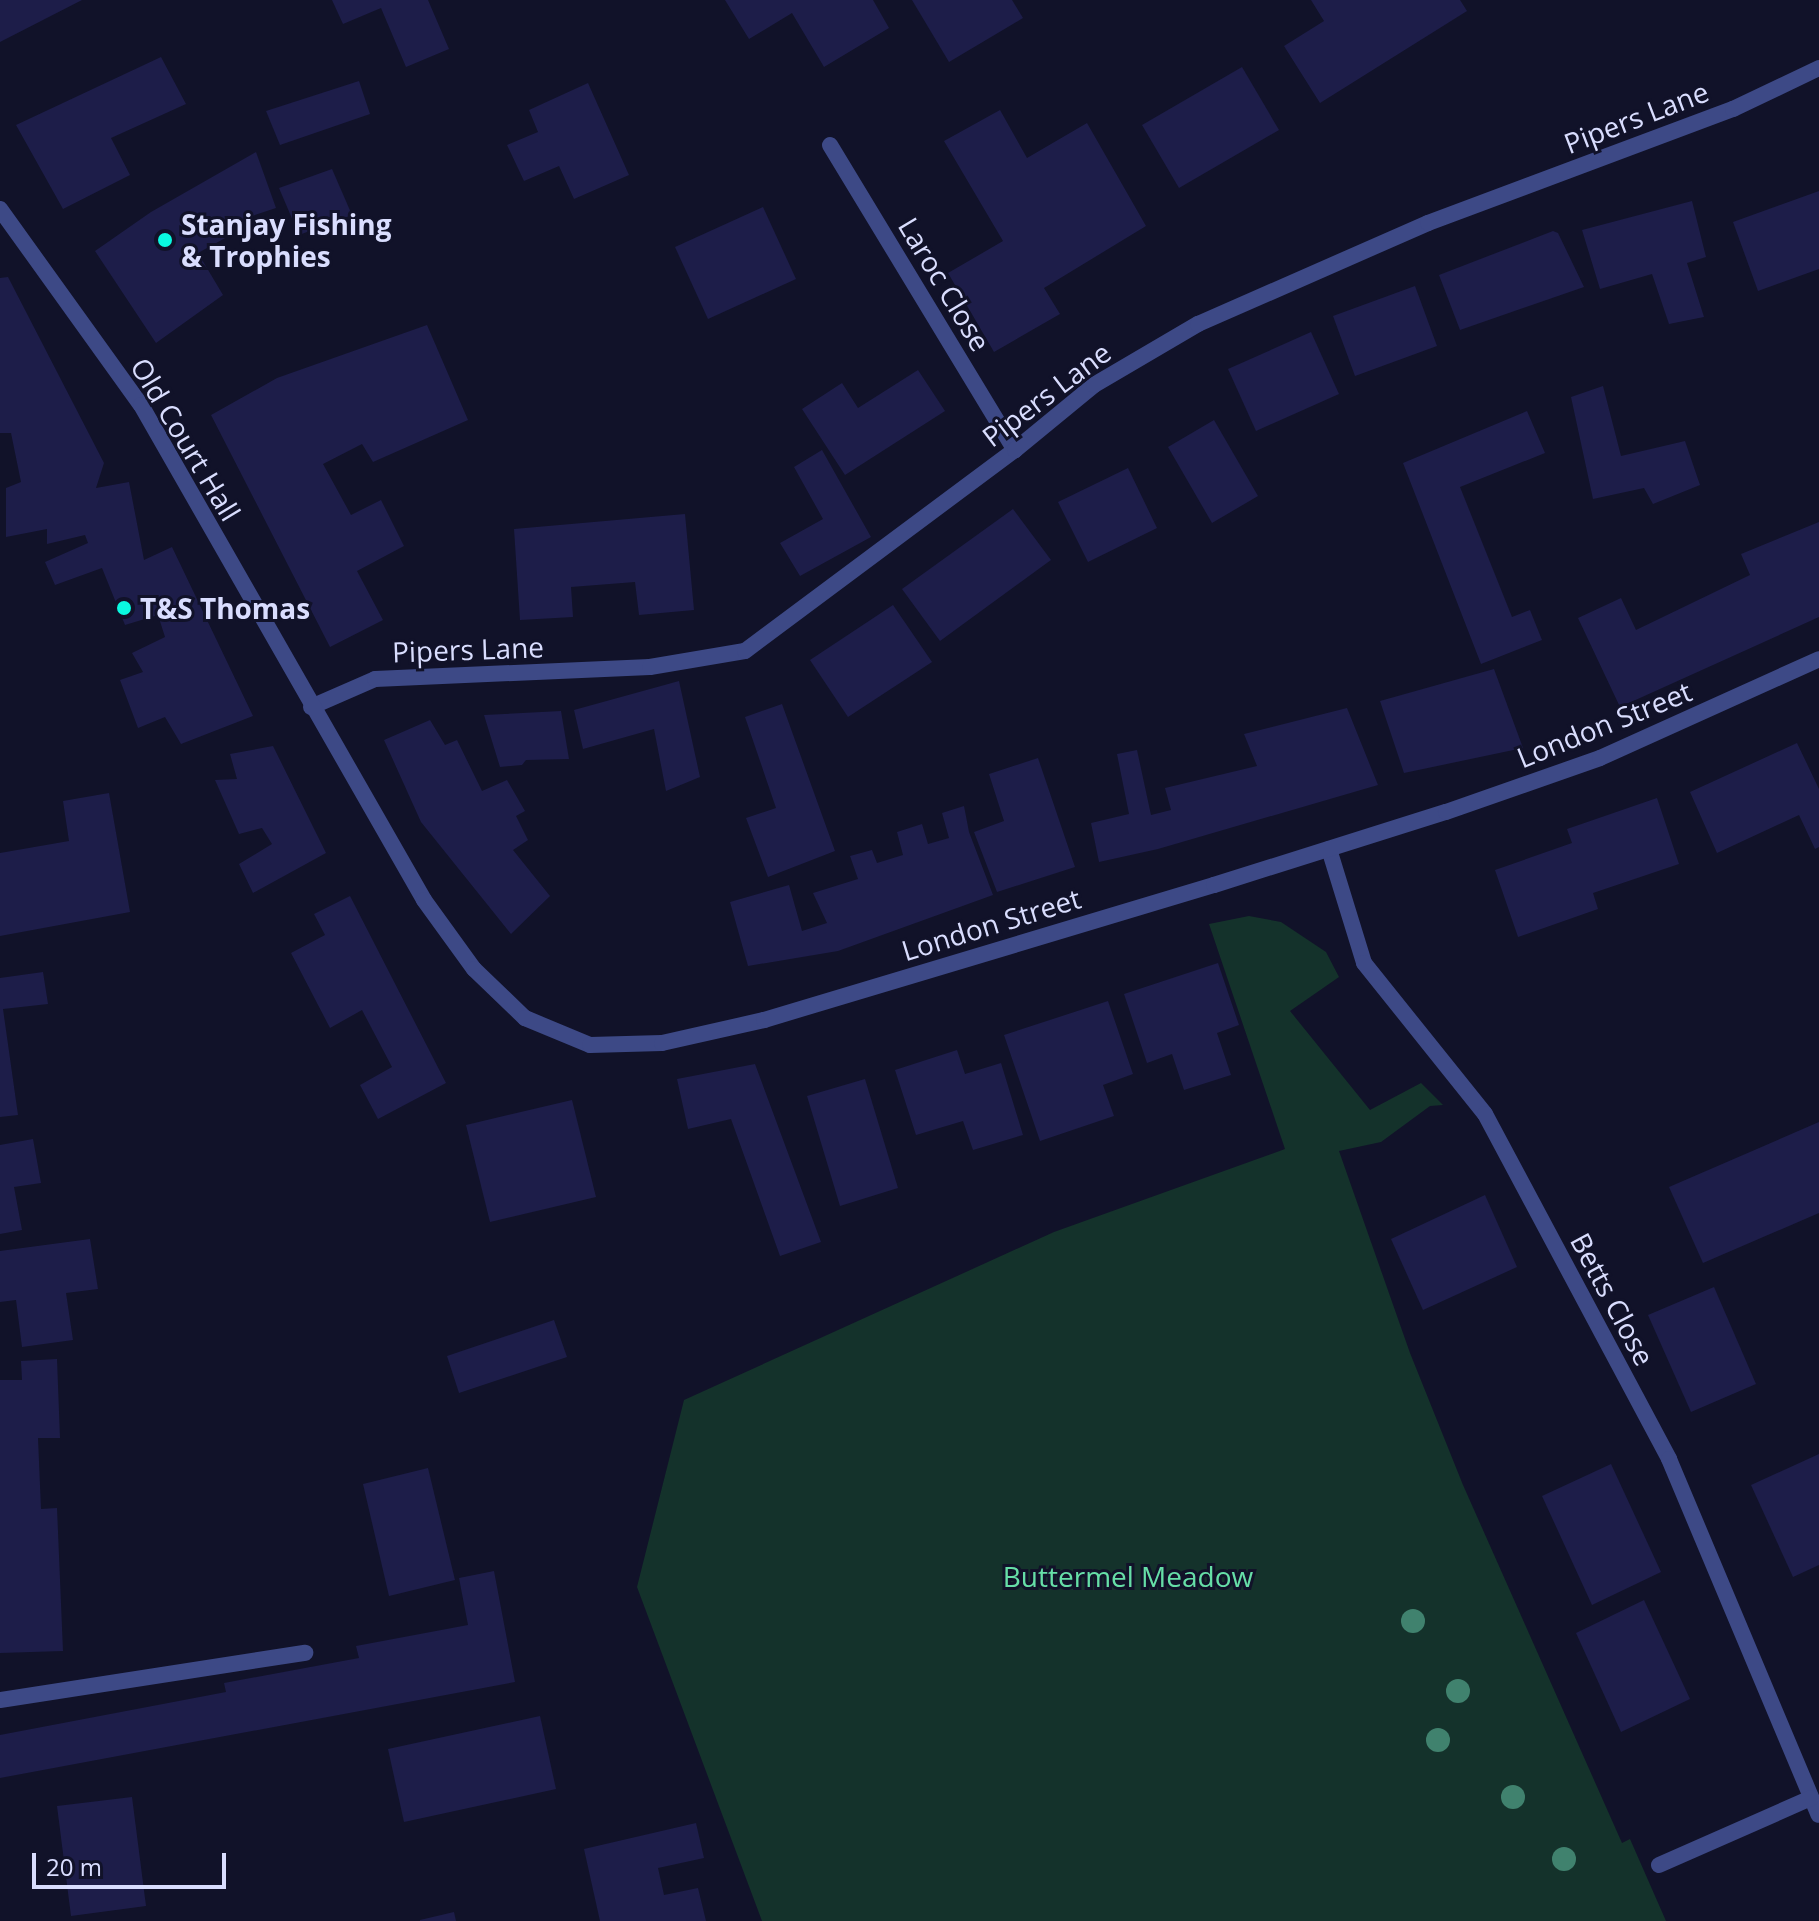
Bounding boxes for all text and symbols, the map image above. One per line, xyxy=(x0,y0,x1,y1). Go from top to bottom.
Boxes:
street label: Pipers Lane xyxy=(1559,74,1713,160)
place label: Stanjay Fishing & Trophies xyxy=(181,207,392,273)
street label: Laroc Close xyxy=(892,211,998,357)
marker: Stanjay Fishing & Trophies xyxy=(156,231,174,249)
street label: Pipers Lane xyxy=(975,335,1117,453)
street label: Old Court Hall xyxy=(124,352,248,526)
place label: T&S Thomas xyxy=(140,591,310,625)
marker: T&S Thomas xyxy=(115,599,133,617)
street label: Pipers Lane xyxy=(392,630,544,668)
street label: London Street xyxy=(1512,674,1696,774)
street label: London Street xyxy=(898,881,1084,967)
street label: Betts Close xyxy=(1564,1227,1662,1371)
park label: Buttermel Meadow xyxy=(1003,1559,1253,1593)
scale bar xyxy=(36,1837,230,1887)
text: 20 m xyxy=(46,1850,102,1883)

